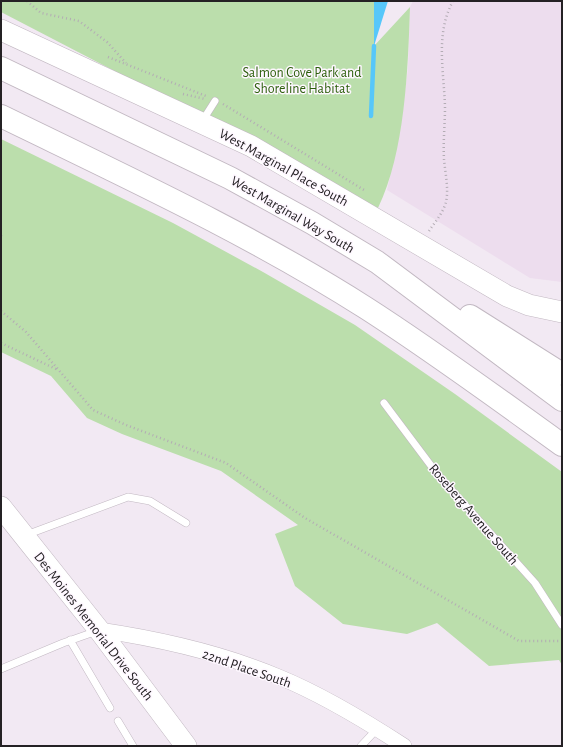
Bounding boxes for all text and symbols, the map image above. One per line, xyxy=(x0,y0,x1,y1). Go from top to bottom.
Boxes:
park label: Salmon Cove Park and Shoreline Habitat xyxy=(242,66,362,96)
street label: West Marginal Place South xyxy=(217,127,350,209)
street label: West Marginal Way South xyxy=(228,174,357,256)
street label: Roseberg Avenue South xyxy=(426,462,521,568)
street label: Des Moines Memorial Drive South xyxy=(31,550,155,703)
street label: 22nd Place South xyxy=(200,647,293,691)

